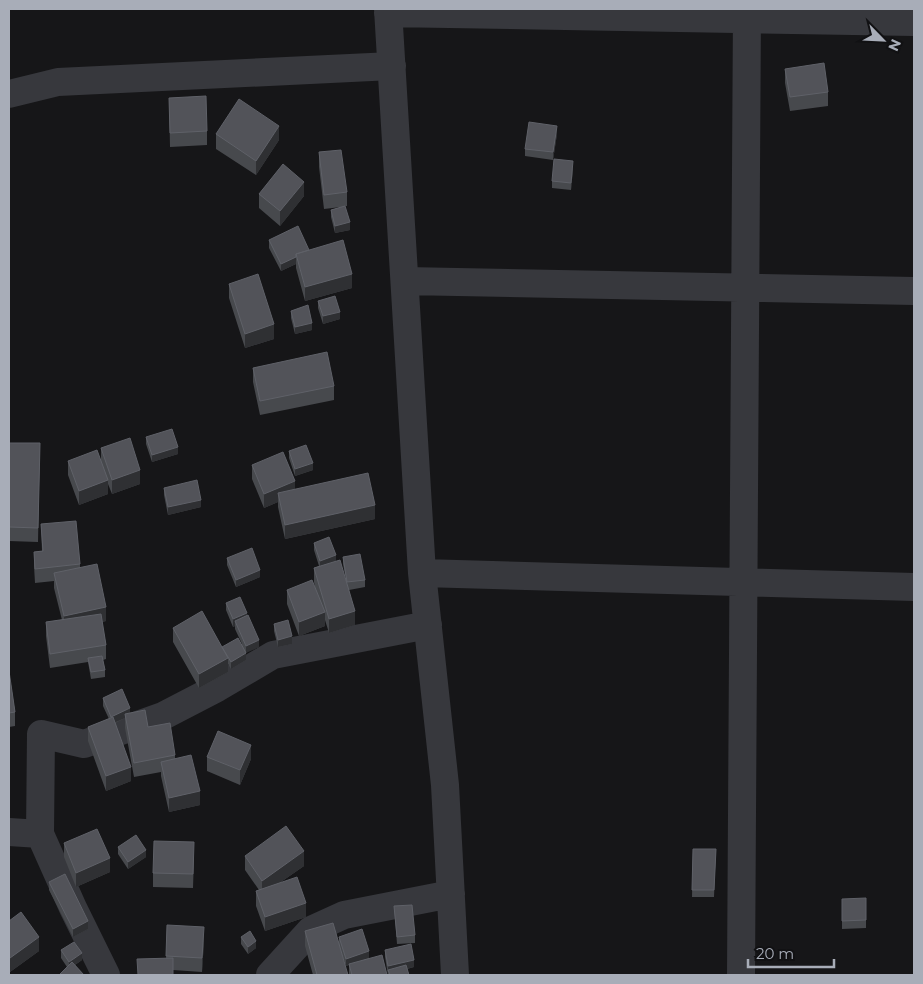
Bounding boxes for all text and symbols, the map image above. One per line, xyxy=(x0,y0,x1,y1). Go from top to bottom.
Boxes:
north arrow xyxy=(858,15,908,65)
text: N xyxy=(884,36,905,54)
scale bar xyxy=(748,936,834,968)
text: 20 m xyxy=(756,944,794,963)

